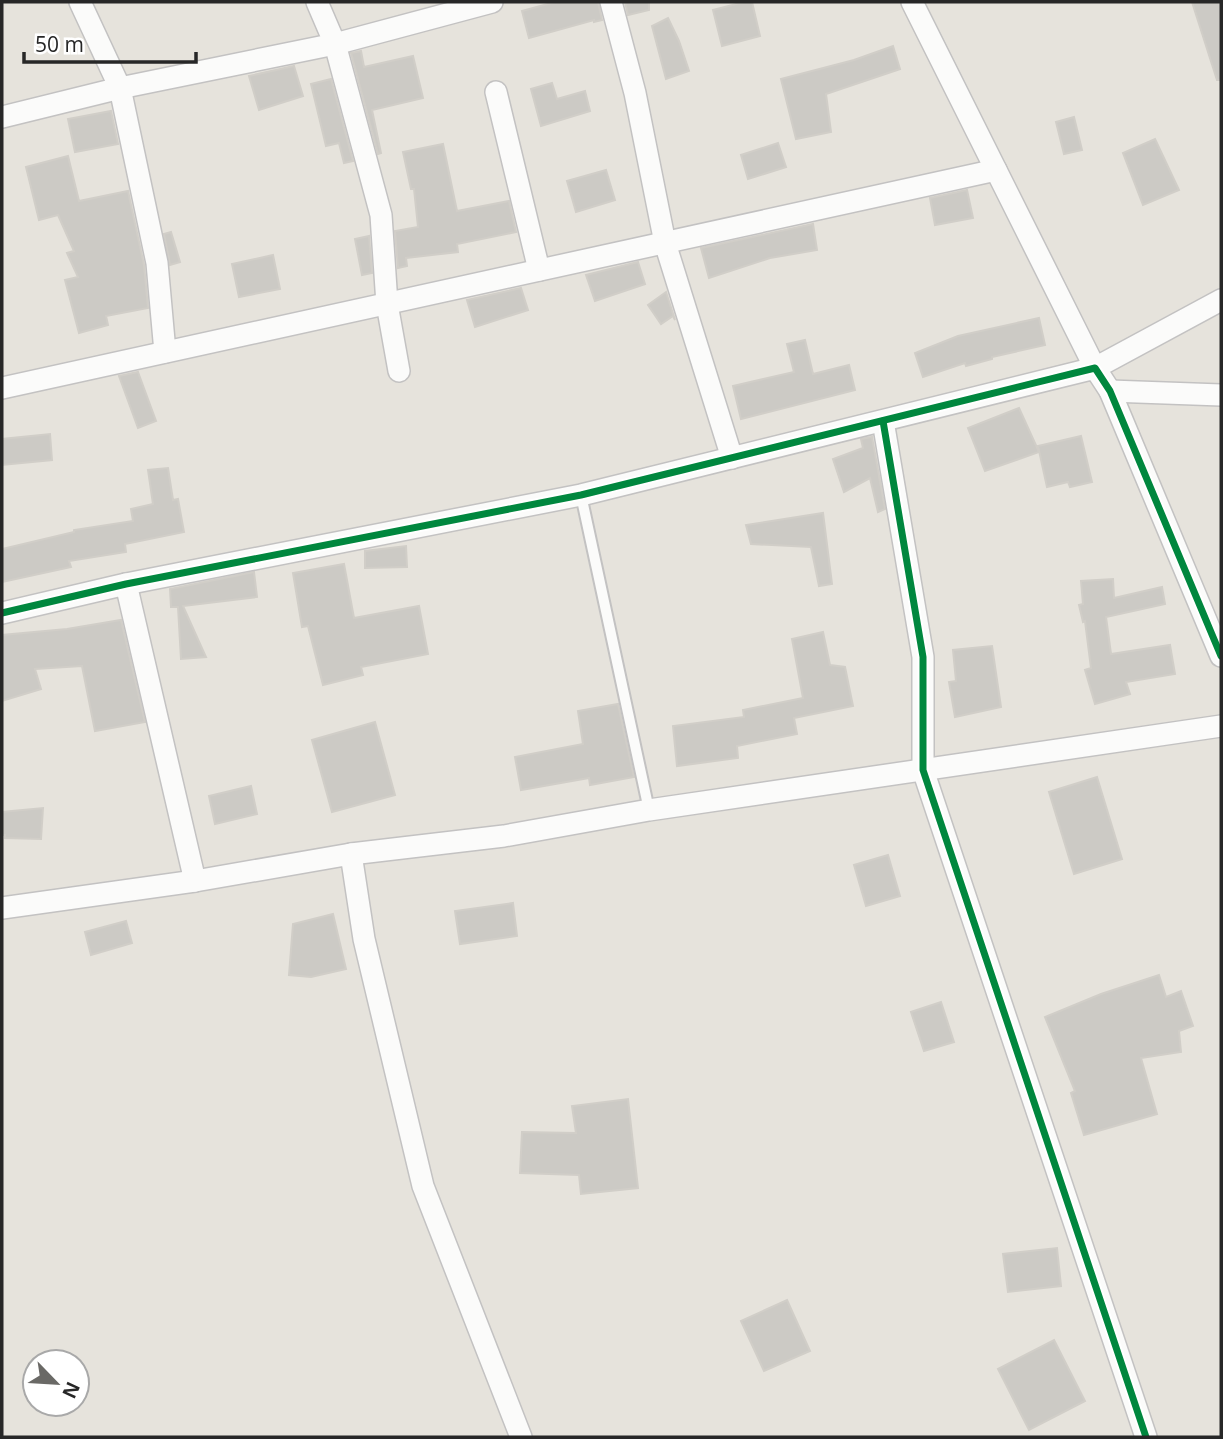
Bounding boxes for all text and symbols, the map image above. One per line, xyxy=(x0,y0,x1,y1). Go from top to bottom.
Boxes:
scale bar xyxy=(24,21,196,65)
text: 50 m xyxy=(35,30,84,58)
north arrow xyxy=(21,1348,91,1418)
text: N xyxy=(56,1378,86,1403)

